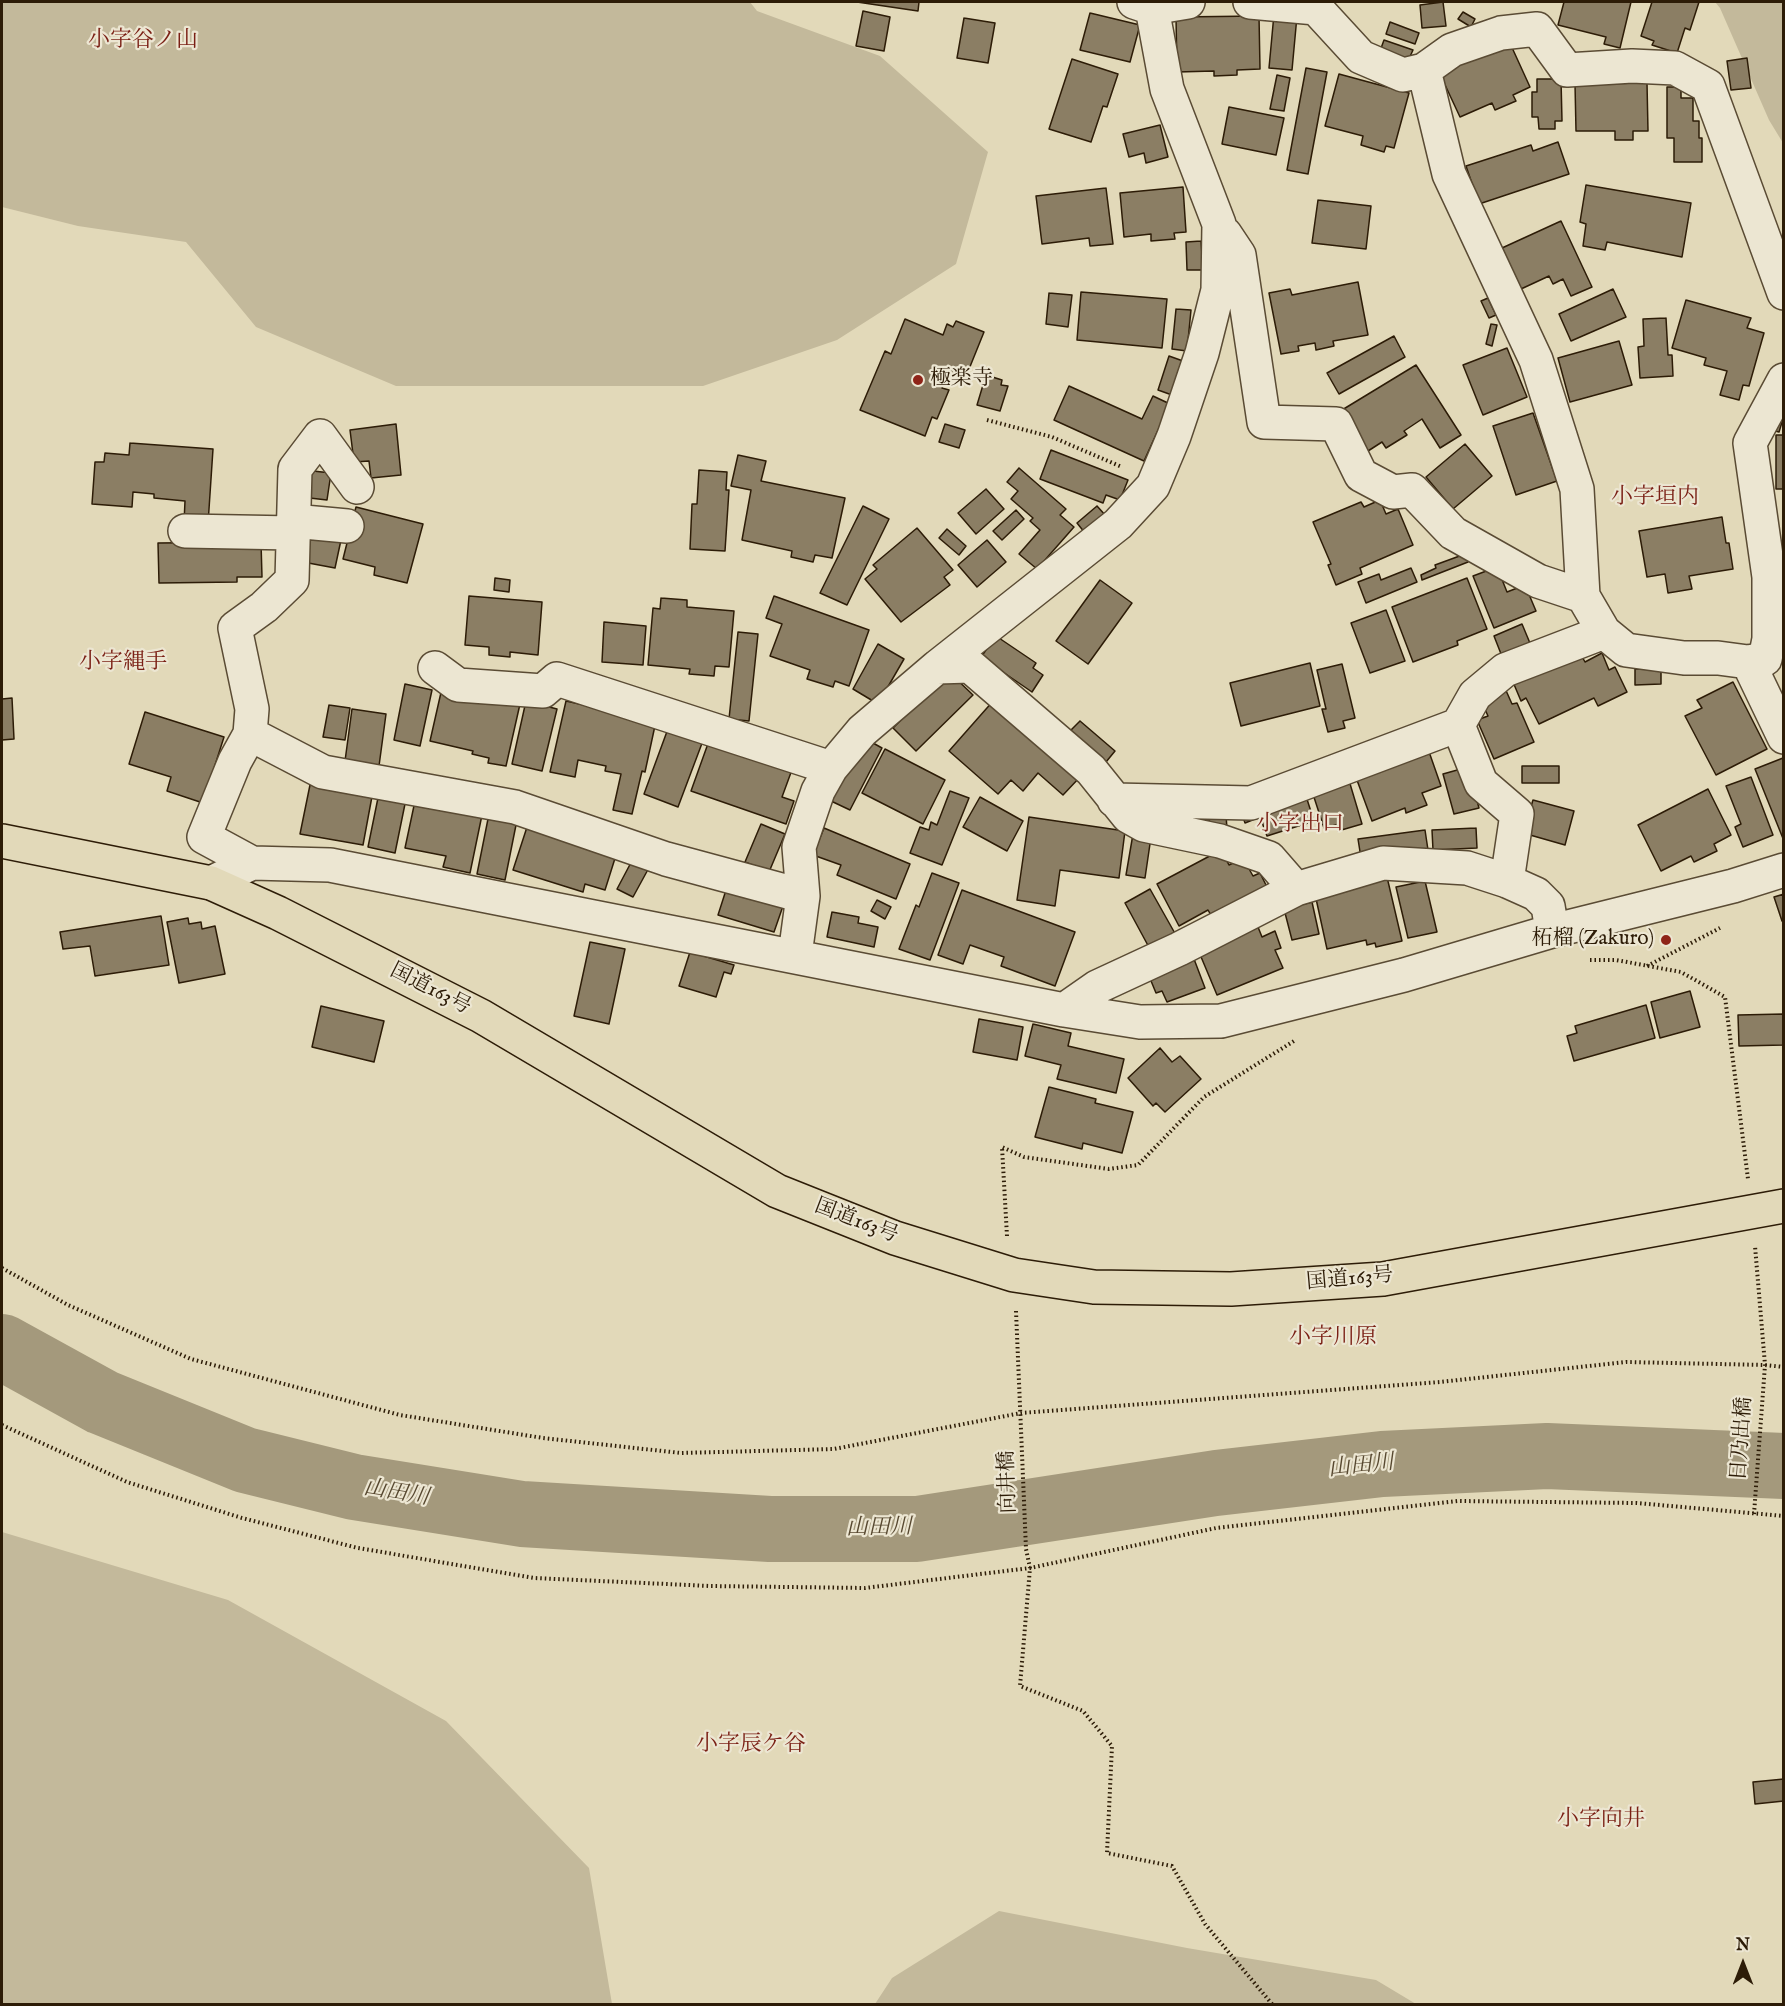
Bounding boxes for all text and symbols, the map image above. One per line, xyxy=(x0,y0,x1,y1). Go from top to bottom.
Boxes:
district label: 小字谷ノ山 xyxy=(88,28,198,54)
place label: 極楽寺 xyxy=(930,367,993,393)
marker: 極楽寺 xyxy=(911,373,925,387)
district label: 小字垣内 xyxy=(1611,485,1699,511)
district label: 小字縄手 xyxy=(79,650,167,676)
district label: 小字出口 xyxy=(1256,812,1344,838)
place label: 柘榴 (Zakuro) xyxy=(1532,927,1654,953)
marker: 柘榴 (Zakuro) xyxy=(1659,933,1673,947)
street label: 国道163号 xyxy=(385,959,475,1021)
street label: 国道163号 xyxy=(811,1195,901,1249)
street label: 国道163号 xyxy=(1305,1264,1395,1296)
district label: 小字川原 xyxy=(1289,1325,1377,1351)
street label: 日乃出橋 xyxy=(1728,1396,1758,1482)
street label: 向井橋 xyxy=(995,1450,1023,1514)
water label: 山田川 xyxy=(1327,1450,1395,1484)
water label: 山田川 xyxy=(361,1476,431,1512)
water label: 山田川 xyxy=(846,1515,912,1543)
district label: 小字辰ケ谷 xyxy=(696,1732,806,1758)
district label: 小字向井 xyxy=(1557,1807,1645,1833)
north arrow xyxy=(1713,1934,1773,1994)
text: N xyxy=(1736,1936,1750,1956)

